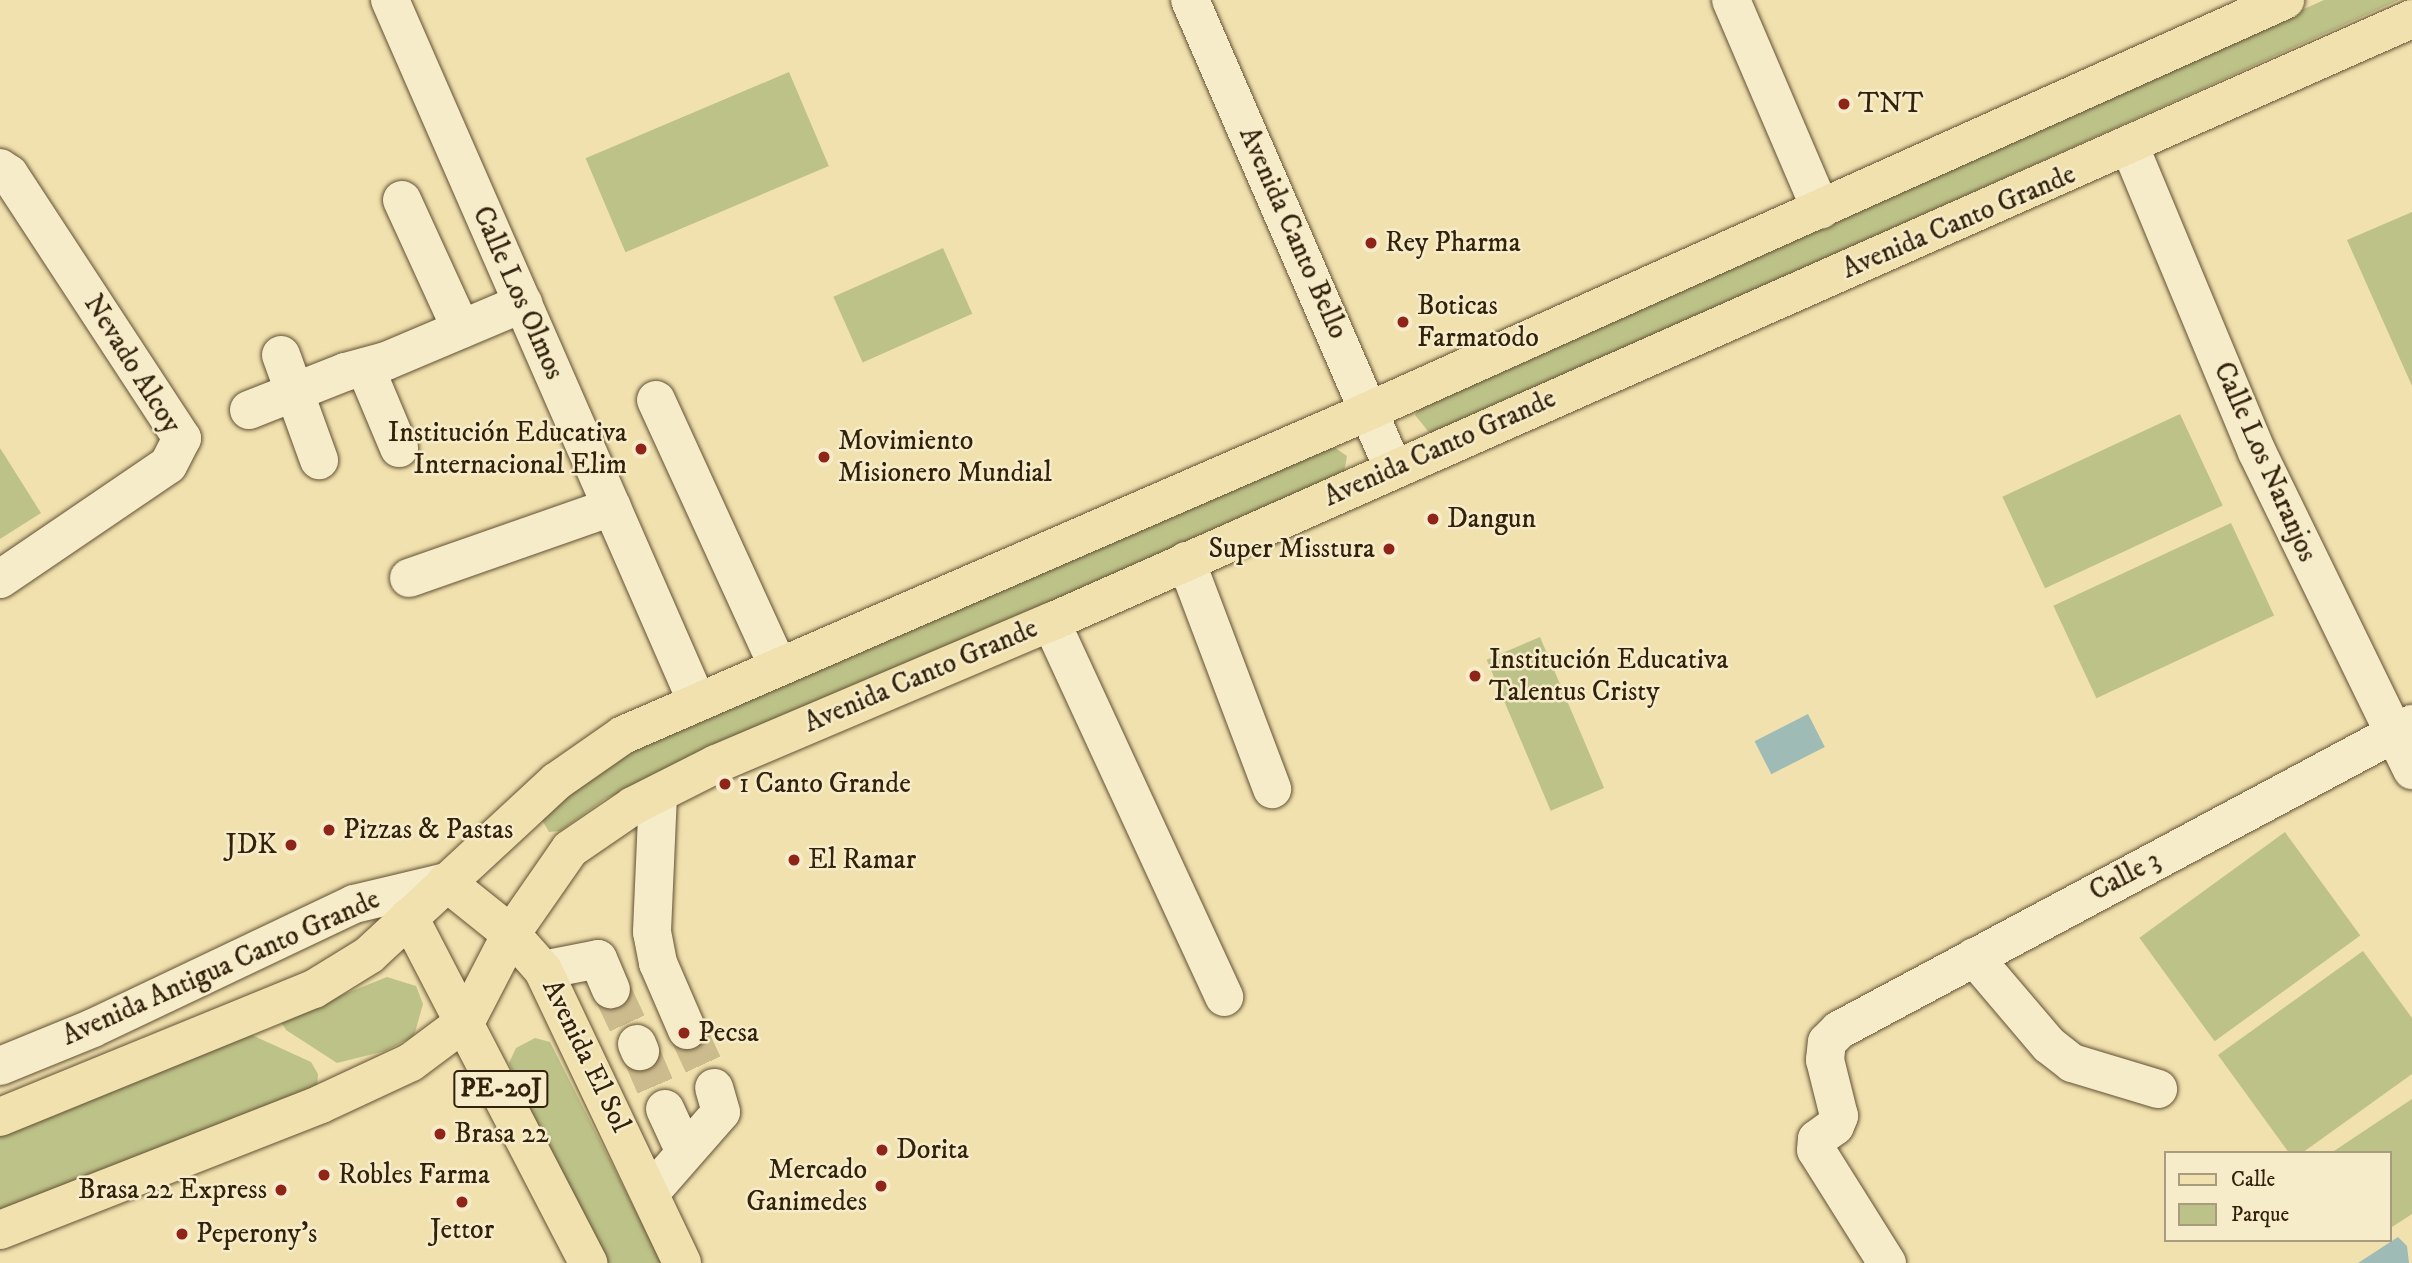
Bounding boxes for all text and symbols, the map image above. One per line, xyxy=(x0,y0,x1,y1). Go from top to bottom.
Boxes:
place label: TNT xyxy=(1858,87,1923,121)
marker: TNT xyxy=(1836,96,1852,112)
street label: Avenida Canto Bello xyxy=(1231,122,1355,344)
street label: Avenida Canto Grande xyxy=(1837,158,2081,286)
street label: Calle Los Olmos xyxy=(465,201,571,385)
place label: Rey Pharma xyxy=(1385,226,1521,260)
marker: Rey Pharma xyxy=(1363,235,1379,251)
street label: Nevado Alcoy xyxy=(76,289,188,439)
place label: Boticas Farmatodo xyxy=(1417,289,1539,355)
marker: Boticas Farmatodo xyxy=(1395,314,1411,330)
street label: Calle Los Naranjos xyxy=(2206,357,2324,567)
street label: Avenida Canto Grande xyxy=(1319,382,1561,514)
place label: Institución Educativa Internacional Elim xyxy=(388,416,627,482)
place label: Movimiento Misionero Mundial xyxy=(838,424,1052,490)
marker: Institución Educativa Internacional Elim xyxy=(633,441,649,457)
marker: Movimiento Misionero Mundial xyxy=(816,449,832,465)
place label: Dangun xyxy=(1447,502,1536,536)
marker: Dangun xyxy=(1425,511,1441,527)
place label: Super Misstura xyxy=(1208,532,1375,566)
marker: Super Misstura xyxy=(1381,541,1397,557)
street label: Avenida Canto Grande xyxy=(799,612,1043,740)
place label: Institución Educativa Talentus Cristy xyxy=(1489,643,1728,709)
marker: Institución Educativa Talentus Cristy xyxy=(1467,668,1483,684)
place label: 1 Canto Grande xyxy=(739,767,911,801)
marker: 1 Canto Grande xyxy=(717,776,733,792)
place label: Pizzas & Pastas xyxy=(343,813,513,847)
marker: Pizzas & Pastas xyxy=(321,822,337,838)
place label: JDK xyxy=(226,828,277,862)
marker: JDK xyxy=(283,837,299,853)
place label: El Ramar xyxy=(808,843,916,877)
street label: Calle 3 xyxy=(2084,843,2166,909)
marker: El Ramar xyxy=(786,852,802,868)
street label: Avenida Antigua Canto Grande xyxy=(57,883,385,1053)
street label: Avenida El Sol xyxy=(535,974,637,1138)
place label: Pecsa xyxy=(698,1016,759,1050)
marker: Pecsa xyxy=(676,1025,692,1041)
road number: PE-20J xyxy=(452,1066,550,1112)
place label: Brasa 22 xyxy=(454,1117,549,1151)
marker: Brasa 22 xyxy=(432,1126,448,1142)
place label: Dorita xyxy=(896,1133,969,1167)
marker: Dorita xyxy=(874,1142,890,1158)
legend xyxy=(2164,1151,2391,1242)
place label: Mercado Ganimedes xyxy=(746,1153,867,1219)
place label: Robles Farma xyxy=(338,1158,490,1192)
marker: Robles Farma xyxy=(316,1167,332,1183)
text: Calle xyxy=(2231,1167,2275,1193)
place label: Brasa 22 Express xyxy=(78,1173,267,1207)
marker: Mercado Ganimedes xyxy=(873,1178,889,1194)
marker: Brasa 22 Express xyxy=(273,1182,289,1198)
marker: Jettor xyxy=(454,1194,470,1210)
text: Parque xyxy=(2231,1202,2289,1228)
place label: Jettor xyxy=(430,1213,494,1247)
place label: Peperony's xyxy=(196,1217,317,1251)
marker: Peperony's xyxy=(174,1226,190,1242)

